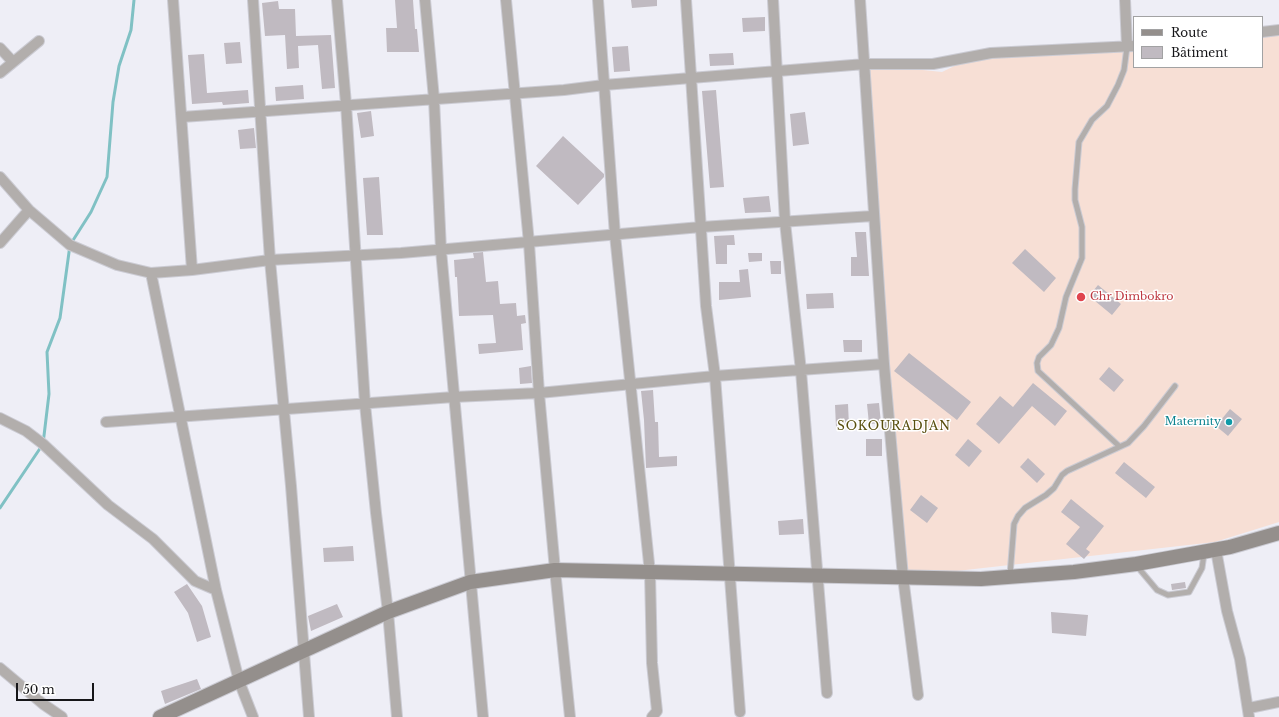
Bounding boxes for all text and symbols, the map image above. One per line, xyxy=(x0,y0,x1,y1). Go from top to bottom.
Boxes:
legend xyxy=(1133,16,1263,68)
text: Route xyxy=(1171,25,1208,40)
text: Bâtiment xyxy=(1171,45,1228,60)
place label: Chr Dimbokro xyxy=(1090,290,1174,304)
marker: Chr Dimbokro xyxy=(1075,291,1087,303)
place label: Maternity xyxy=(1165,415,1221,429)
marker: Maternity xyxy=(1224,417,1234,427)
district label: SOKOURADJAN xyxy=(837,420,951,434)
scale bar xyxy=(18,675,96,701)
text: 50 m xyxy=(23,682,55,697)

